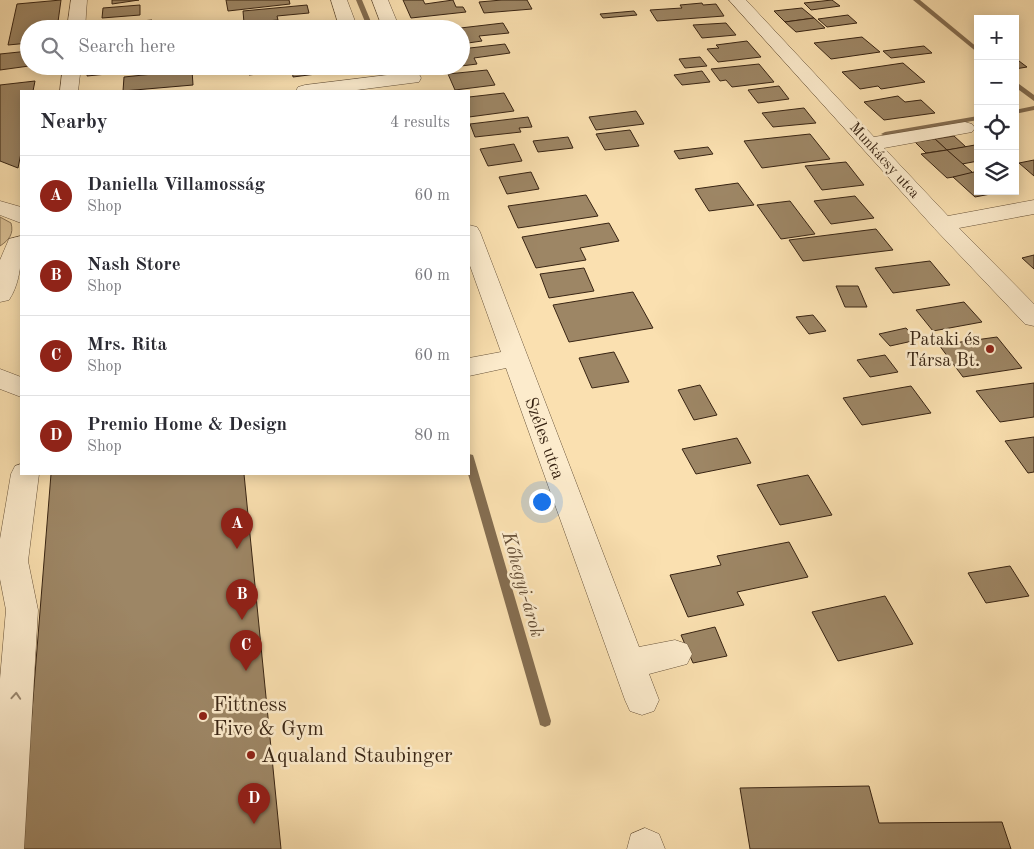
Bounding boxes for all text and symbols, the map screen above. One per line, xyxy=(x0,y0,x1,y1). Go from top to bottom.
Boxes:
map controls xyxy=(974,15,1019,195)
button: + xyxy=(974,15,1019,60)
search box xyxy=(20,20,470,75)
icon: search xyxy=(38,34,66,62)
text: Search here xyxy=(78,38,175,57)
button: − xyxy=(974,60,1019,105)
button: locate xyxy=(974,105,1019,150)
text: Nearby xyxy=(40,112,108,133)
text: 4 results xyxy=(390,115,450,131)
street label: Munkácsy utca xyxy=(846,120,922,202)
button: layers xyxy=(974,150,1019,195)
text: Daniella Villamosság xyxy=(87,176,265,195)
text: A xyxy=(50,188,62,204)
text: 60 m xyxy=(414,188,450,204)
text: Shop xyxy=(87,199,122,215)
text: Nash Store xyxy=(87,256,181,275)
text: B xyxy=(50,268,62,284)
text: 60 m xyxy=(414,268,450,284)
text: Shop xyxy=(87,279,122,295)
place label: Pataki és Társa Bt. xyxy=(906,331,980,370)
text: Mrs. Rita xyxy=(87,336,167,355)
marker: Pataki és Társa Bt. xyxy=(984,343,996,355)
text: C xyxy=(51,348,61,364)
text: 60 m xyxy=(414,348,450,364)
text: Shop xyxy=(87,359,122,375)
street label: Széles utca xyxy=(521,395,567,482)
text: Premio Home & Design xyxy=(87,416,287,435)
text: D xyxy=(50,428,62,444)
text: 80 m xyxy=(414,428,450,444)
text: Shop xyxy=(87,439,122,455)
your location xyxy=(529,489,555,515)
pin: A xyxy=(221,508,253,549)
water label: Kőhegyi-árok xyxy=(497,529,546,640)
pin: B xyxy=(226,579,258,620)
pin: C xyxy=(230,630,262,671)
one-way arrow xyxy=(10,691,21,699)
place label: Fittness Five & Gym xyxy=(213,695,324,740)
marker: Fittness Five & Gym xyxy=(197,710,209,722)
place label: Aqualand Staubinger xyxy=(261,746,453,767)
marker: Aqualand Staubinger xyxy=(245,749,257,761)
pin: D xyxy=(238,783,270,824)

